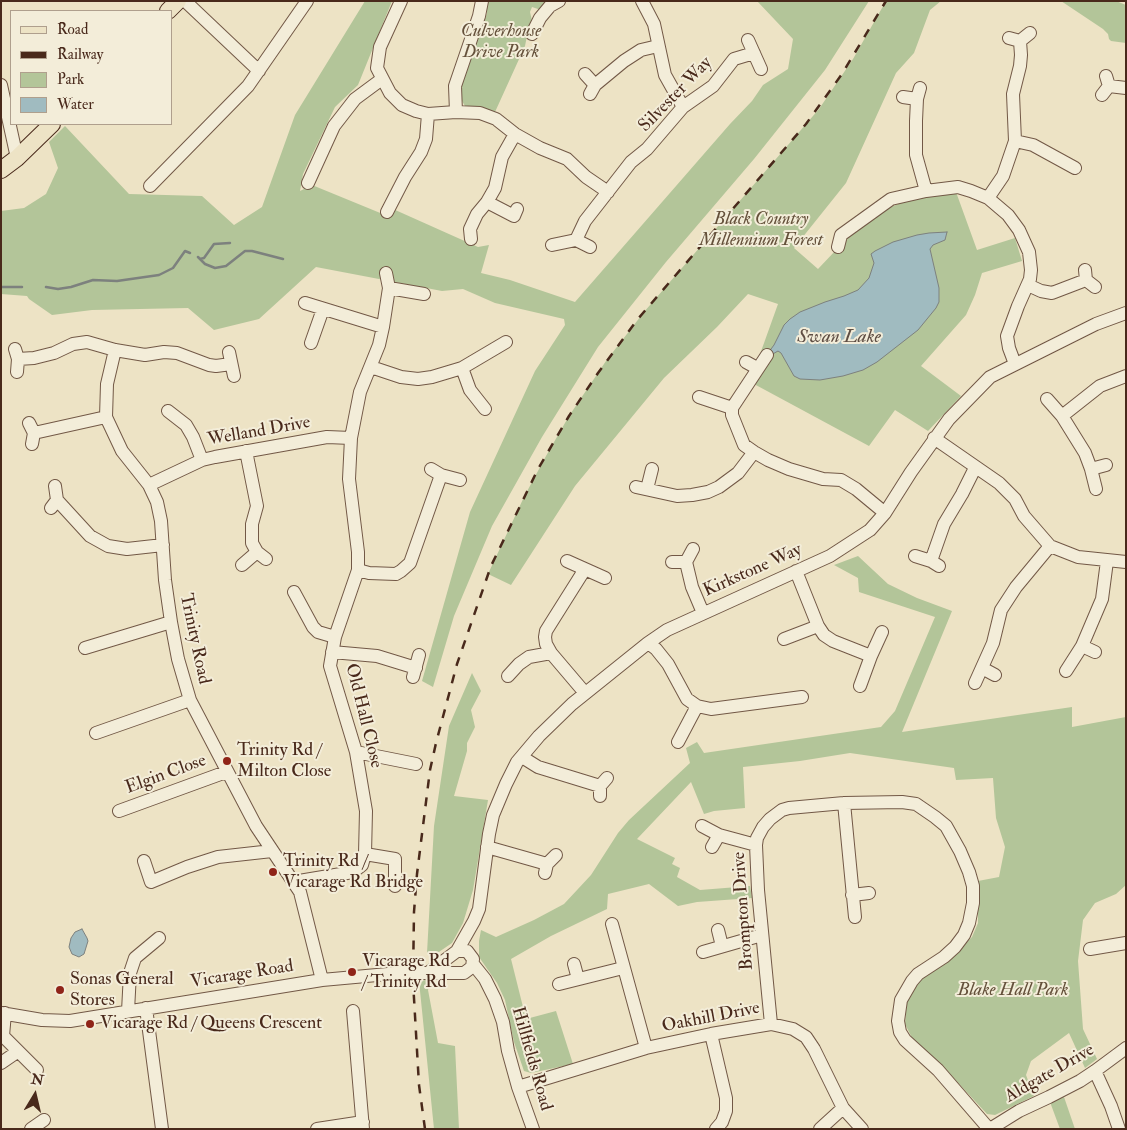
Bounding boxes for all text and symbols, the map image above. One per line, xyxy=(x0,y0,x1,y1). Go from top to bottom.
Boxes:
legend xyxy=(10,10,172,125)
text: Road xyxy=(57,20,88,39)
park label: Culverhouse Drive Park xyxy=(461,21,541,64)
text: Railway xyxy=(57,45,103,64)
street label: Silvester Way xyxy=(635,53,717,137)
text: Park xyxy=(57,70,84,89)
text: Water xyxy=(57,95,94,114)
park label: Black Country Millennium Forest xyxy=(699,209,823,252)
water label: Swan Lake xyxy=(797,327,881,349)
street label: Welland Drive xyxy=(206,412,312,452)
street label: Kirkstone Way xyxy=(700,540,806,602)
street label: Trinity Road xyxy=(174,592,214,686)
street label: Old Hall Close xyxy=(340,661,386,771)
place label: Trinity Rd / Milton Close xyxy=(237,740,331,782)
street label: Elgin Close xyxy=(123,750,209,800)
marker: Trinity Rd / Milton Close xyxy=(221,755,233,767)
place label: Trinity Rd / Vicarage Rd Bridge xyxy=(283,851,423,894)
street label: Brompton Drive xyxy=(729,851,759,971)
marker: Trinity Rd / Vicarage Rd Bridge xyxy=(267,866,279,878)
place label: Vicarage Rd / Trinity Rd xyxy=(362,951,450,994)
street label: Vicarage Road xyxy=(189,956,295,994)
marker: Vicarage Rd / Trinity Rd xyxy=(346,966,358,978)
place label: Sonas General Stores xyxy=(70,969,173,1012)
park label: Blake Hall Park xyxy=(958,980,1068,1002)
marker: Sonas General Stores xyxy=(54,984,66,996)
street label: Oakhill Drive xyxy=(660,998,762,1038)
street label: Hillfields Road xyxy=(506,1005,556,1113)
place label: Vicarage Rd / Queens Crescent xyxy=(100,1013,322,1035)
marker: Vicarage Rd / Queens Crescent xyxy=(84,1018,96,1030)
street label: Aldgate Drive xyxy=(1002,1040,1098,1108)
north arrow xyxy=(10,1070,60,1120)
text: N xyxy=(30,1070,45,1089)

